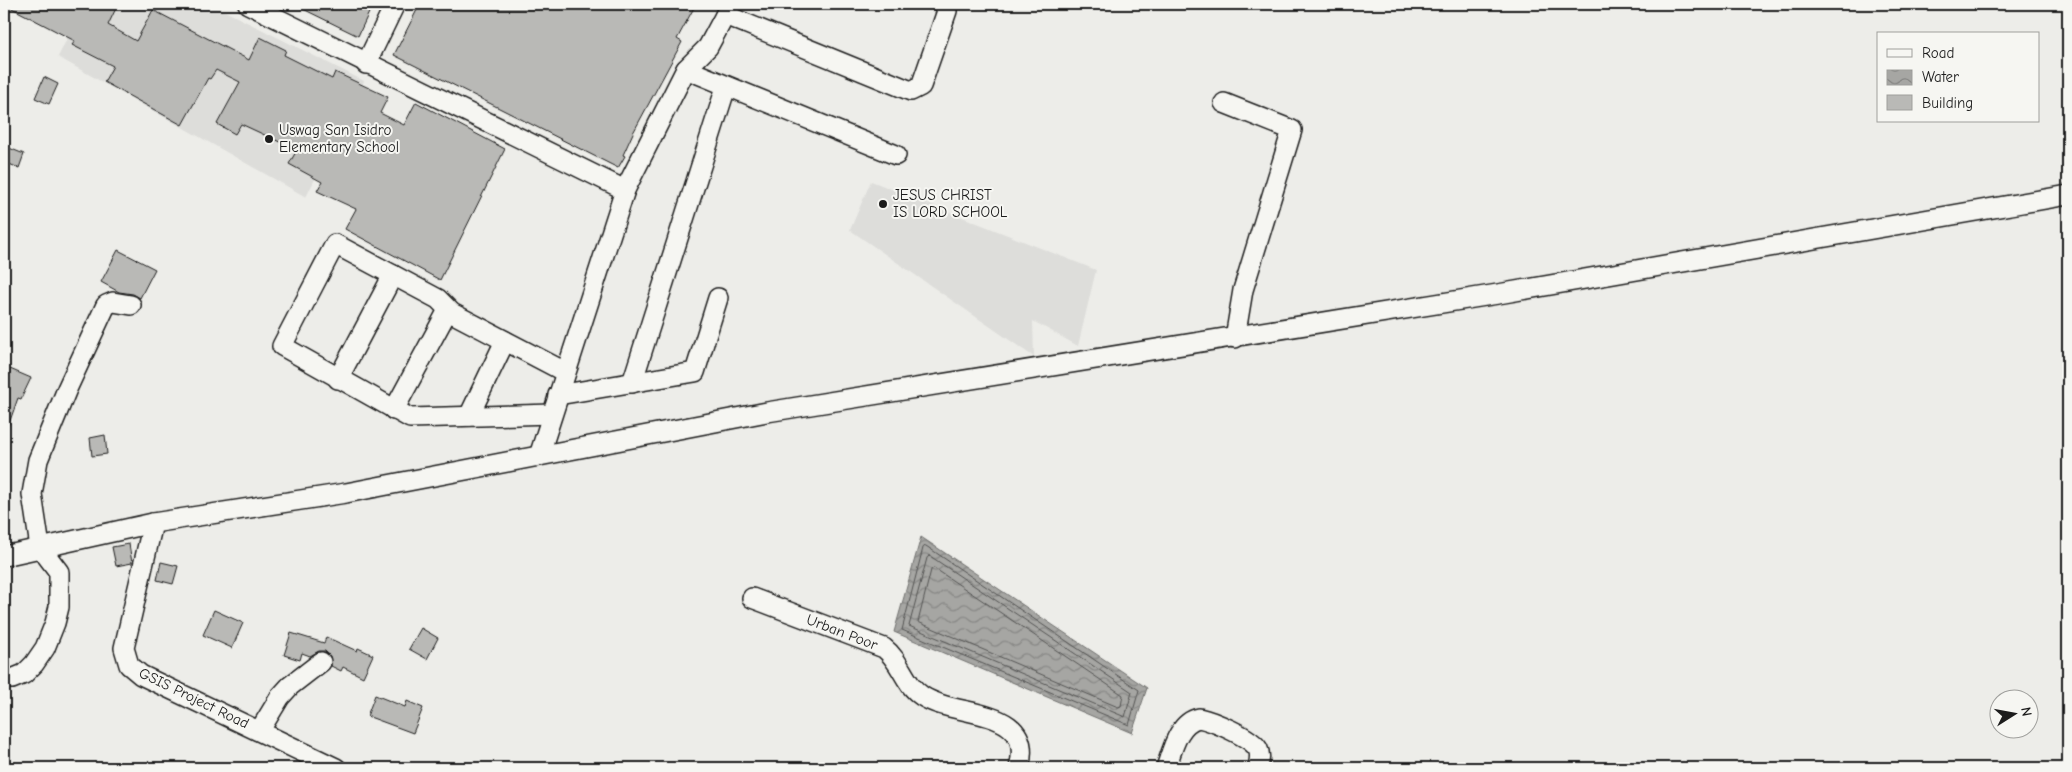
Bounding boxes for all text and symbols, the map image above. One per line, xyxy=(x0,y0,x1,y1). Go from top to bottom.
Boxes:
legend xyxy=(1877,32,2040,122)
text: Road xyxy=(1922,44,1954,62)
text: Water xyxy=(1922,68,1959,86)
text: Building xyxy=(1922,94,1973,112)
place label: Uswag San Isidro Elementary School xyxy=(279,121,399,156)
marker: Uswag San Isidro Elementary School xyxy=(263,133,275,145)
place label: JESUS CHRIST IS LORD SCHOOL xyxy=(893,186,1008,221)
marker: JESUS CHRIST IS LORD SCHOOL xyxy=(877,198,889,210)
street label: Urban Poor xyxy=(804,610,880,654)
street label: GSIS Project Road xyxy=(136,664,252,732)
north arrow xyxy=(1990,690,2040,740)
text: N xyxy=(2017,706,2035,718)

